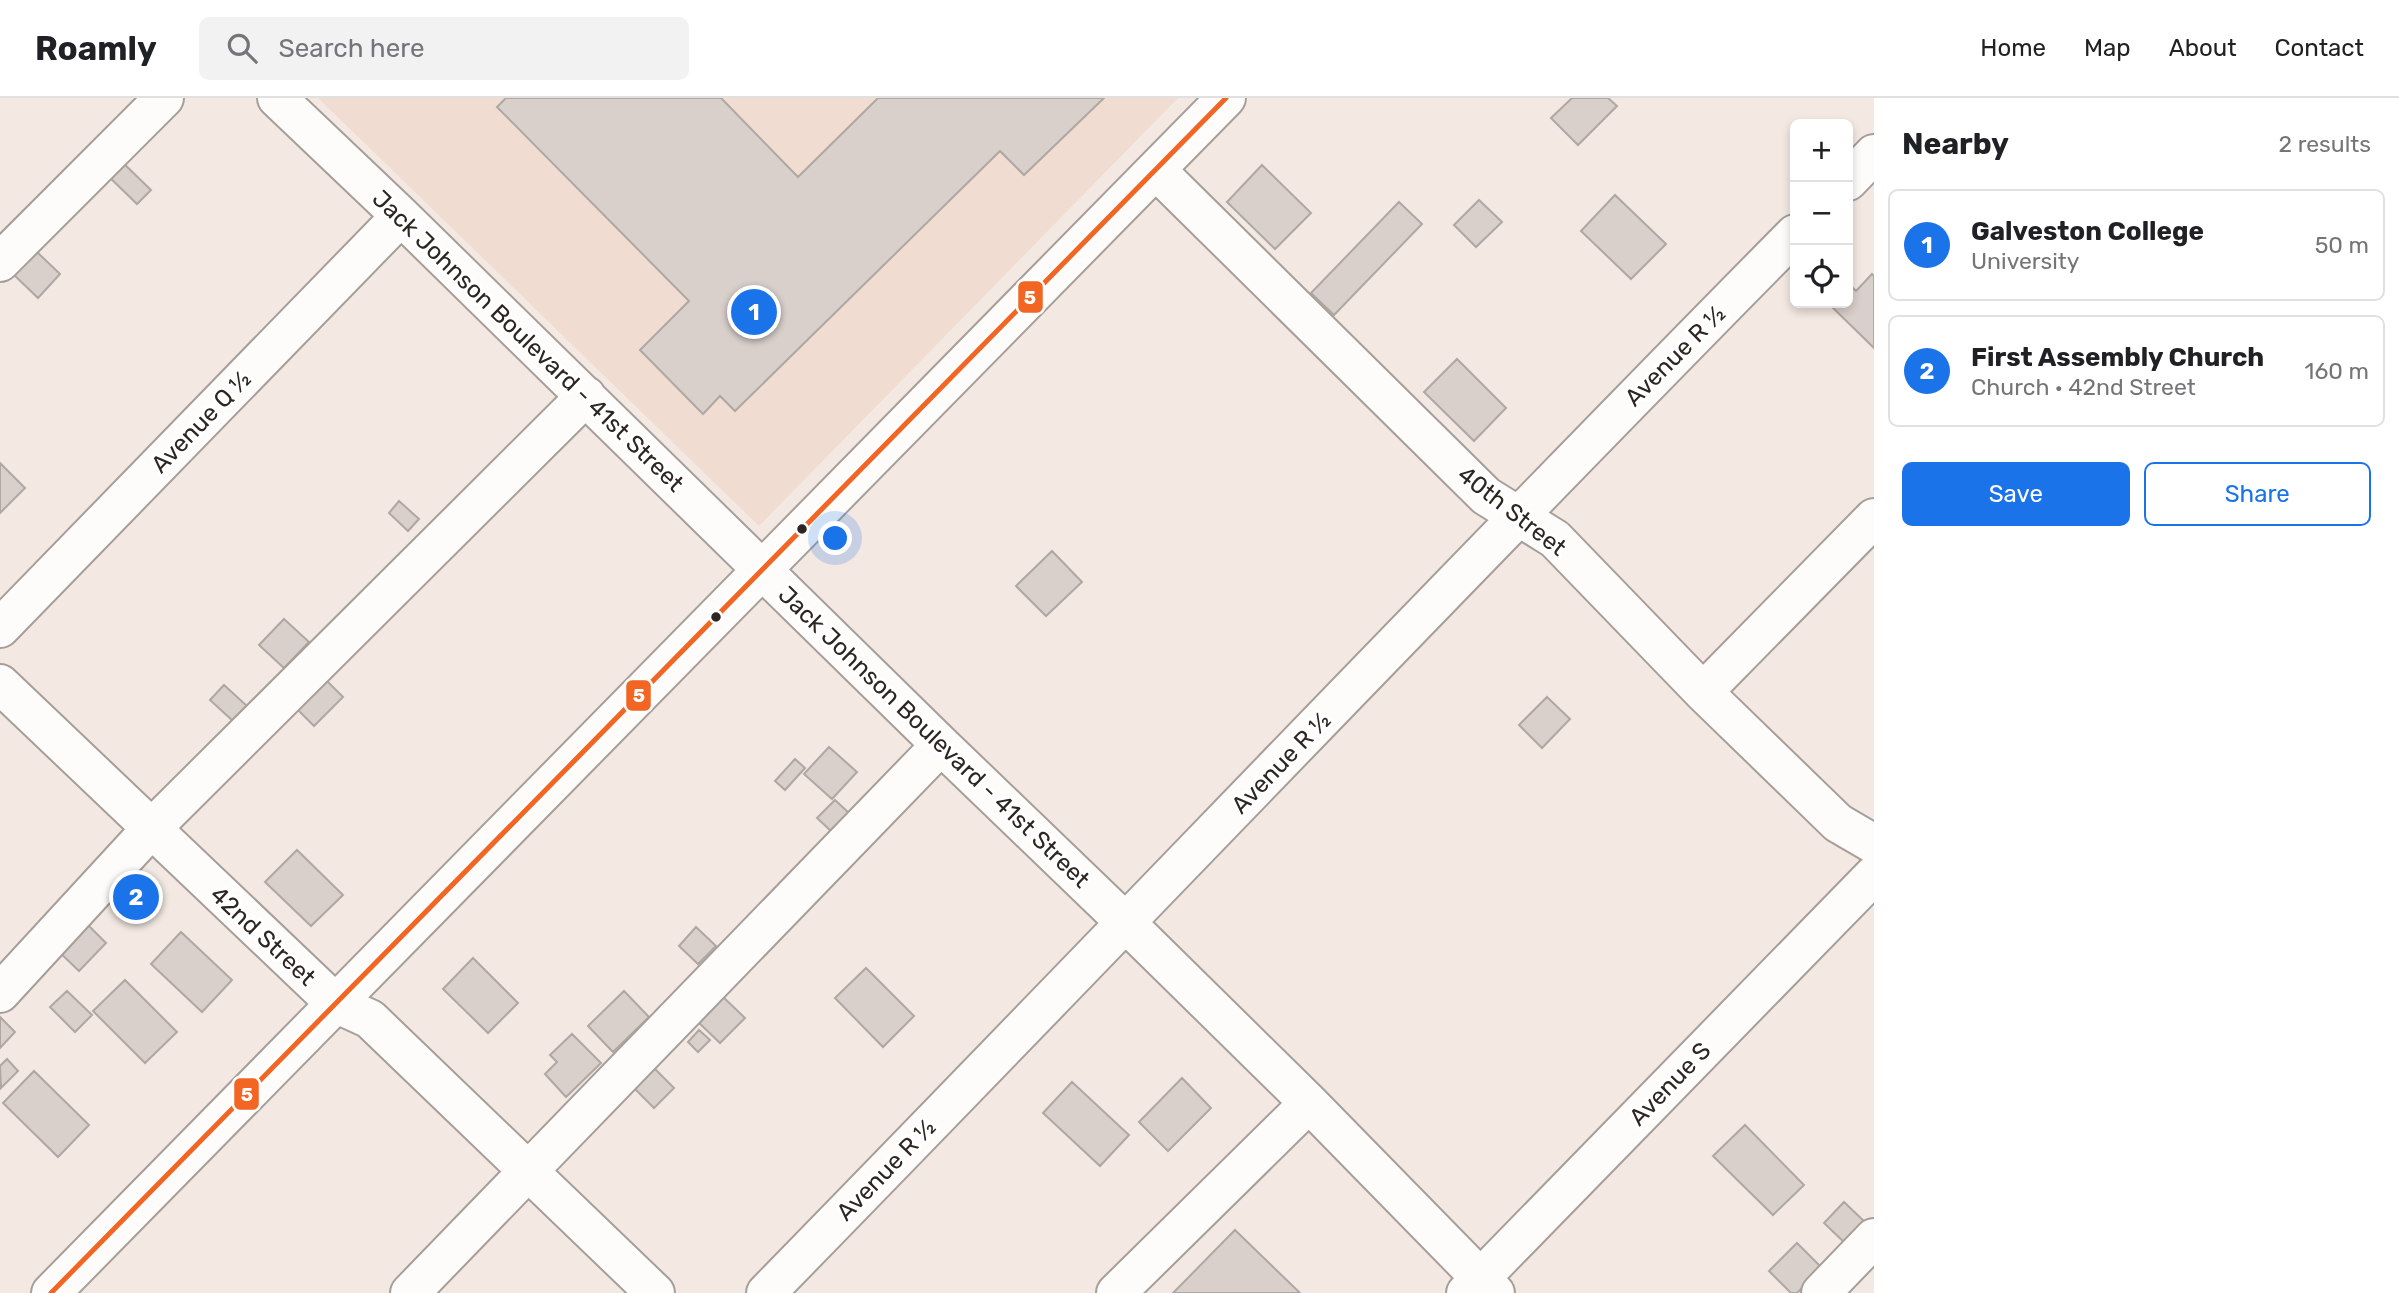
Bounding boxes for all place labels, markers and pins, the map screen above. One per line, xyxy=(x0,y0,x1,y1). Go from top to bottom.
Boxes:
pin: 1 xyxy=(731,286,777,338)
unlabelled marker xyxy=(795,522,809,536)
unlabelled marker xyxy=(709,610,723,624)
pin: 2 xyxy=(113,871,159,923)

